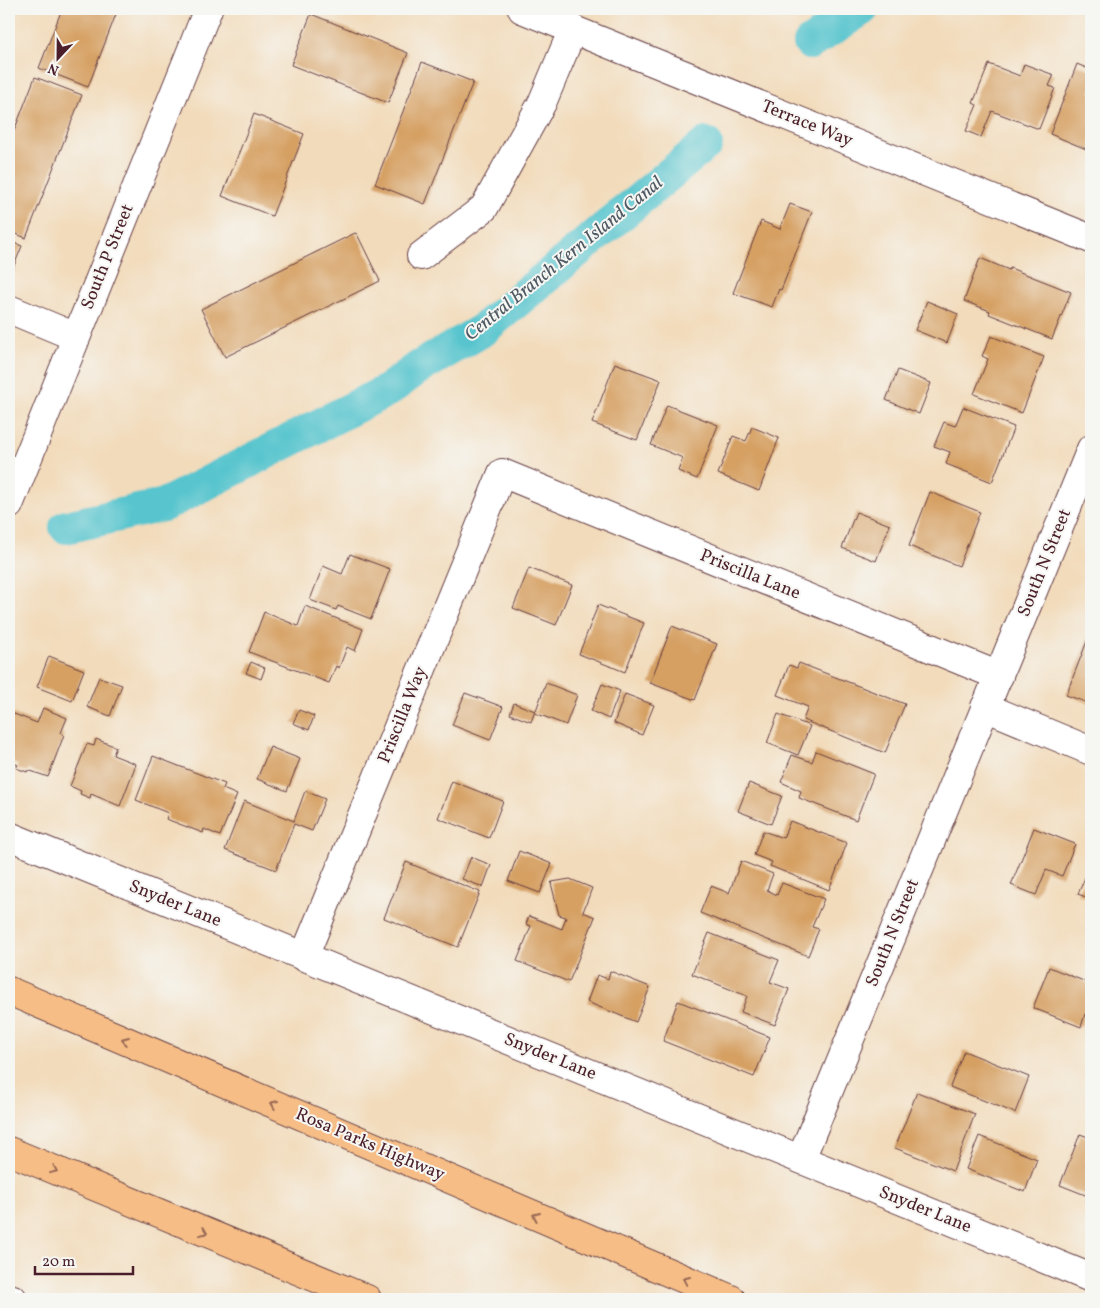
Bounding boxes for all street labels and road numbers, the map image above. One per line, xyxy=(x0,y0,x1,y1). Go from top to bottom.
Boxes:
street label: Terrace Way xyxy=(758,94,857,154)
street label: South P Street xyxy=(76,201,140,313)
street label: South N Street xyxy=(1012,505,1078,621)
street label: Priscilla Lane xyxy=(696,544,804,606)
street label: Priscilla Way xyxy=(372,663,434,767)
street label: Snyder Lane xyxy=(125,874,225,934)
street label: South N Street xyxy=(860,875,926,991)
street label: Snyder Lane xyxy=(500,1027,600,1087)
street label: Rosa Parks Highway xyxy=(291,1102,449,1188)
street label: Snyder Lane xyxy=(875,1180,975,1240)

